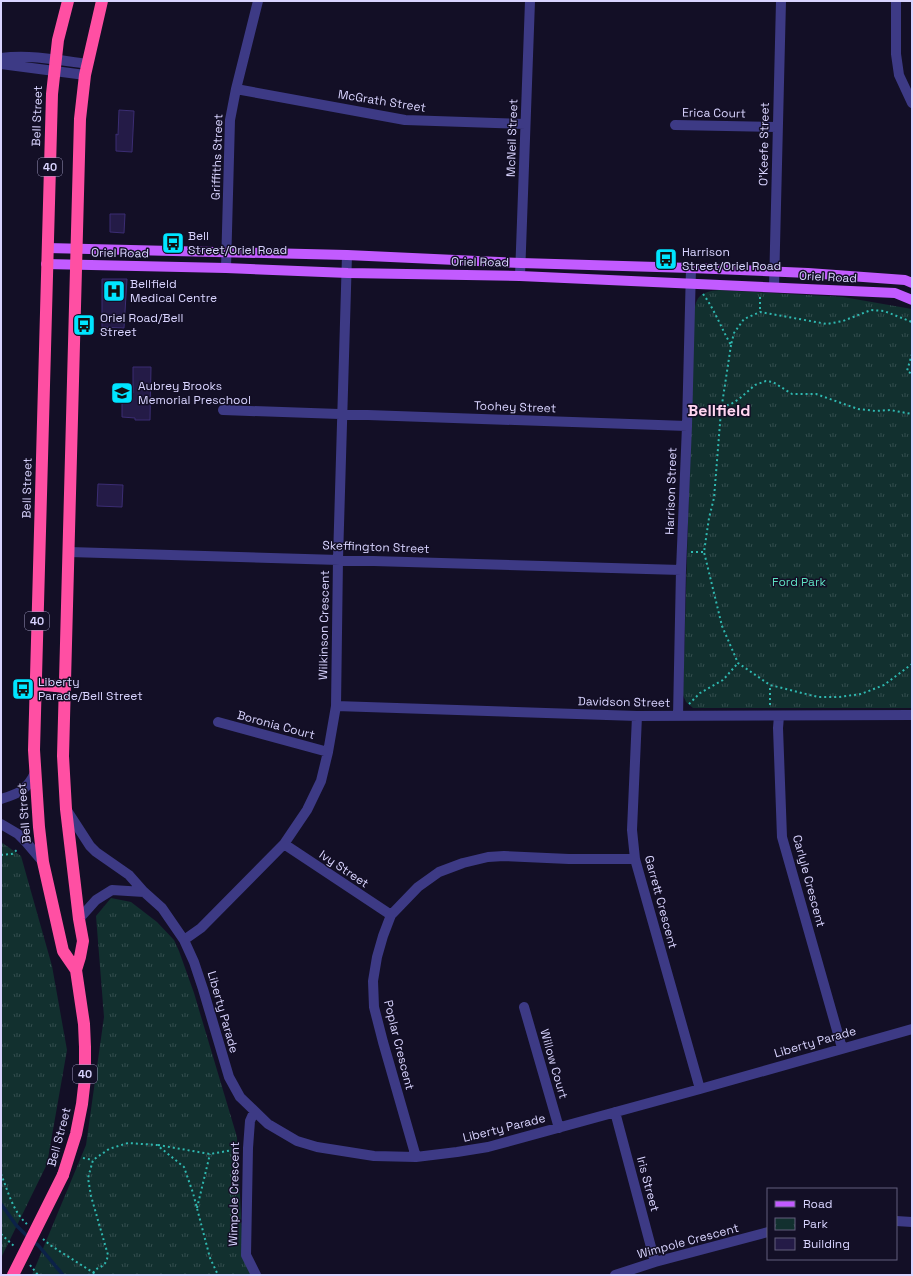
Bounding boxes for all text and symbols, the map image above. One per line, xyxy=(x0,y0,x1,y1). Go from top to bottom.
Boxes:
street label: Bell Street xyxy=(28,85,46,147)
street label: McGrath Street xyxy=(337,86,427,116)
street label: McNeil Street xyxy=(503,99,521,177)
street label: O'Keefe Street xyxy=(755,102,773,186)
street label: Erica Court xyxy=(682,104,746,122)
street label: Griffiths Street xyxy=(208,114,226,200)
road number: 40 xyxy=(38,158,62,176)
place label: Bell Street/Oriel Road xyxy=(188,228,287,258)
bus stop icon: Bell Street/Oriel Road xyxy=(160,230,186,256)
street label: Oriel Road xyxy=(91,244,149,262)
place label: Harrison Street/Oriel Road xyxy=(682,244,781,274)
bus stop icon: Harrison Street/Oriel Road xyxy=(653,246,679,272)
street label: Oriel Road xyxy=(451,253,509,271)
street label: Oriel Road xyxy=(799,267,857,287)
place label: Bellfield Medical Centre xyxy=(130,276,217,306)
hospital icon: Bellfield Medical Centre xyxy=(101,278,127,304)
place label: Oriel Road/Bell Street xyxy=(100,310,183,340)
bus stop icon: Oriel Road/Bell Street xyxy=(71,312,97,338)
place label: Aubrey Brooks Memorial Preschool xyxy=(138,378,251,408)
school or university icon: Aubrey Brooks Memorial Preschool xyxy=(109,380,135,406)
street label: Toohey Street xyxy=(474,398,556,416)
district label: Bellfield xyxy=(688,400,750,421)
street label: Harrison Street xyxy=(661,447,681,535)
street label: Bell Street xyxy=(18,458,36,518)
street label: Skeffington Street xyxy=(322,537,430,557)
street label: Wilkinson Crescent xyxy=(315,570,333,680)
park label: Ford Park xyxy=(772,574,826,590)
road number: 40 xyxy=(25,612,49,630)
place label: Liberty Parade/Bell Street xyxy=(38,674,143,704)
bus stop icon: Liberty Parade/Bell Street xyxy=(10,676,36,702)
street label: Davidson Street xyxy=(578,693,670,711)
street label: Boronia Court xyxy=(235,707,317,743)
street label: Bell Street xyxy=(13,782,35,844)
street label: Carlyle Crescent xyxy=(789,833,829,929)
street label: Ivy Street xyxy=(316,847,372,891)
street label: Garrett Crescent xyxy=(641,854,681,950)
street label: Liberty Parade xyxy=(204,969,242,1055)
street label: Poplar Crescent xyxy=(380,998,418,1092)
street label: Liberty Parade xyxy=(772,1023,858,1061)
street label: Willow Court xyxy=(536,1027,572,1101)
road number: 40 xyxy=(73,1065,97,1083)
street label: Bell Street xyxy=(43,1106,75,1168)
street label: Liberty Parade xyxy=(461,1110,547,1146)
street label: Wimpole Crescent xyxy=(225,1142,243,1246)
street label: Iris Street xyxy=(633,1155,663,1213)
legend xyxy=(767,1188,897,1260)
text: Road xyxy=(803,1196,832,1212)
text: Park xyxy=(803,1216,828,1232)
street label: Wimpole Crescent xyxy=(635,1220,741,1262)
text: Building xyxy=(803,1236,850,1252)

